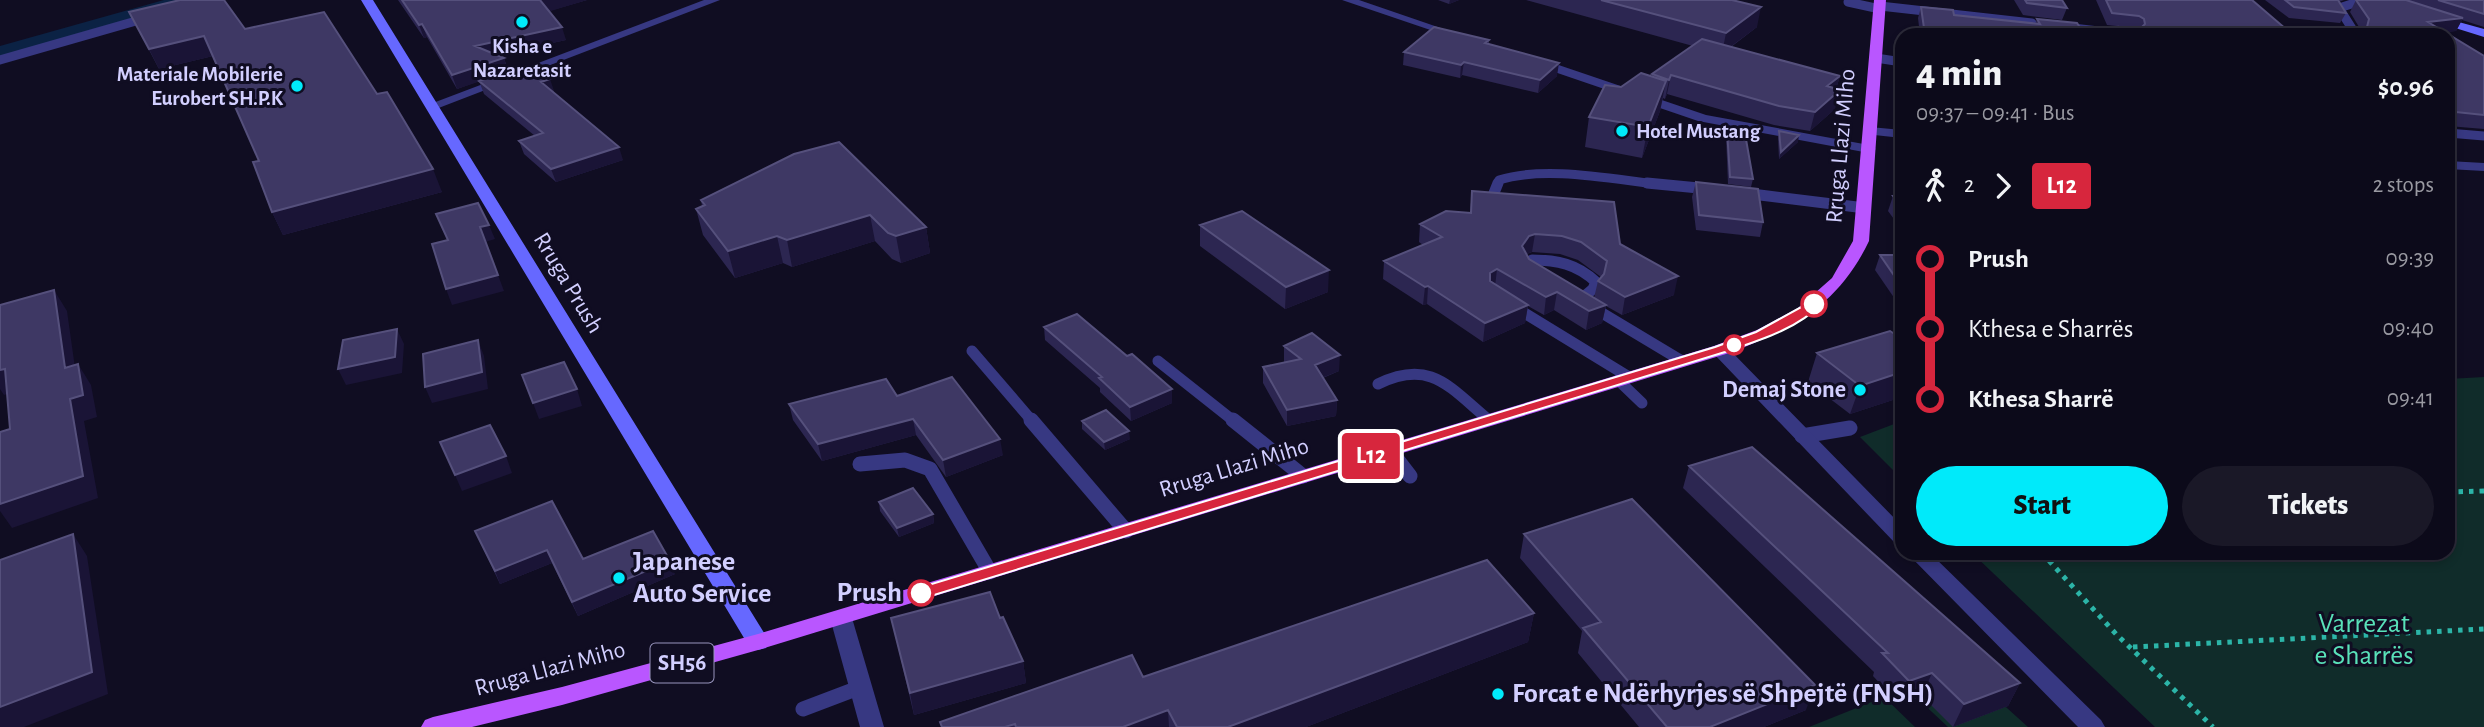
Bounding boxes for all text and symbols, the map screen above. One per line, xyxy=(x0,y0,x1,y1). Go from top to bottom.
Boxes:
marker: Kisha e Nazaretasit xyxy=(514,14,530,30)
place label: Kisha e Nazaretasit xyxy=(473,36,571,81)
text: 4 min xyxy=(1916,55,2002,93)
place label: Materiale Mobilerie Eurobert SH.P.K xyxy=(117,64,284,109)
street label: Rruga Llazi Miho xyxy=(1822,68,1860,224)
text: $0.96 xyxy=(2378,74,2434,100)
marker: Materiale Mobilerie Eurobert SH.P.K xyxy=(289,78,305,94)
text: 09:37 – 09:41 · Bus xyxy=(1916,102,2074,125)
place label: Hotel Mustang xyxy=(1636,121,1761,142)
marker: Hotel Mustang xyxy=(1614,123,1630,139)
icon: walk xyxy=(1916,167,1954,205)
icon: forward xyxy=(1984,167,2022,205)
text: 2 xyxy=(1964,174,1974,197)
text: L12 xyxy=(2046,174,2077,198)
text: 2 stops xyxy=(2373,174,2434,197)
street label: Rruga Prush xyxy=(529,228,607,338)
text: Prush xyxy=(1968,246,2029,272)
text: 09:39 xyxy=(2385,247,2434,270)
unlabelled marker xyxy=(1801,291,1827,317)
text: Kthesa e Sharrës xyxy=(1968,316,2133,342)
text: 09:40 xyxy=(2383,317,2434,340)
unlabelled marker xyxy=(1724,335,1744,355)
place label: Demaj Stone xyxy=(1722,378,1846,402)
marker: Demaj Stone xyxy=(1852,382,1868,398)
text: Kthesa Sharrë xyxy=(1968,386,2113,412)
text: 09:41 xyxy=(2387,387,2434,410)
line badge: L12 xyxy=(1331,433,1411,479)
street label: Rruga Llazi Miho xyxy=(1156,434,1312,502)
text: L12 xyxy=(1356,444,1386,468)
button: Start xyxy=(1916,466,2168,546)
button: Tickets xyxy=(2182,466,2434,546)
place label: Japanese Auto Service xyxy=(633,548,772,608)
marker: Japanese Auto Service xyxy=(611,570,627,586)
place label: Prush xyxy=(837,579,902,607)
marker: Prush xyxy=(908,580,934,606)
park label: Varrezat e Sharrës xyxy=(2314,610,2414,670)
street label: Rruga Llazi Miho xyxy=(472,637,628,701)
road number: SH56 xyxy=(650,643,714,682)
place label: Forcat e Ndërhyrjes së Shpejtë (FNSH) xyxy=(1512,680,1934,708)
marker: Forcat e Ndërhyrjes së Shpejtë (FNSH) xyxy=(1490,686,1506,702)

